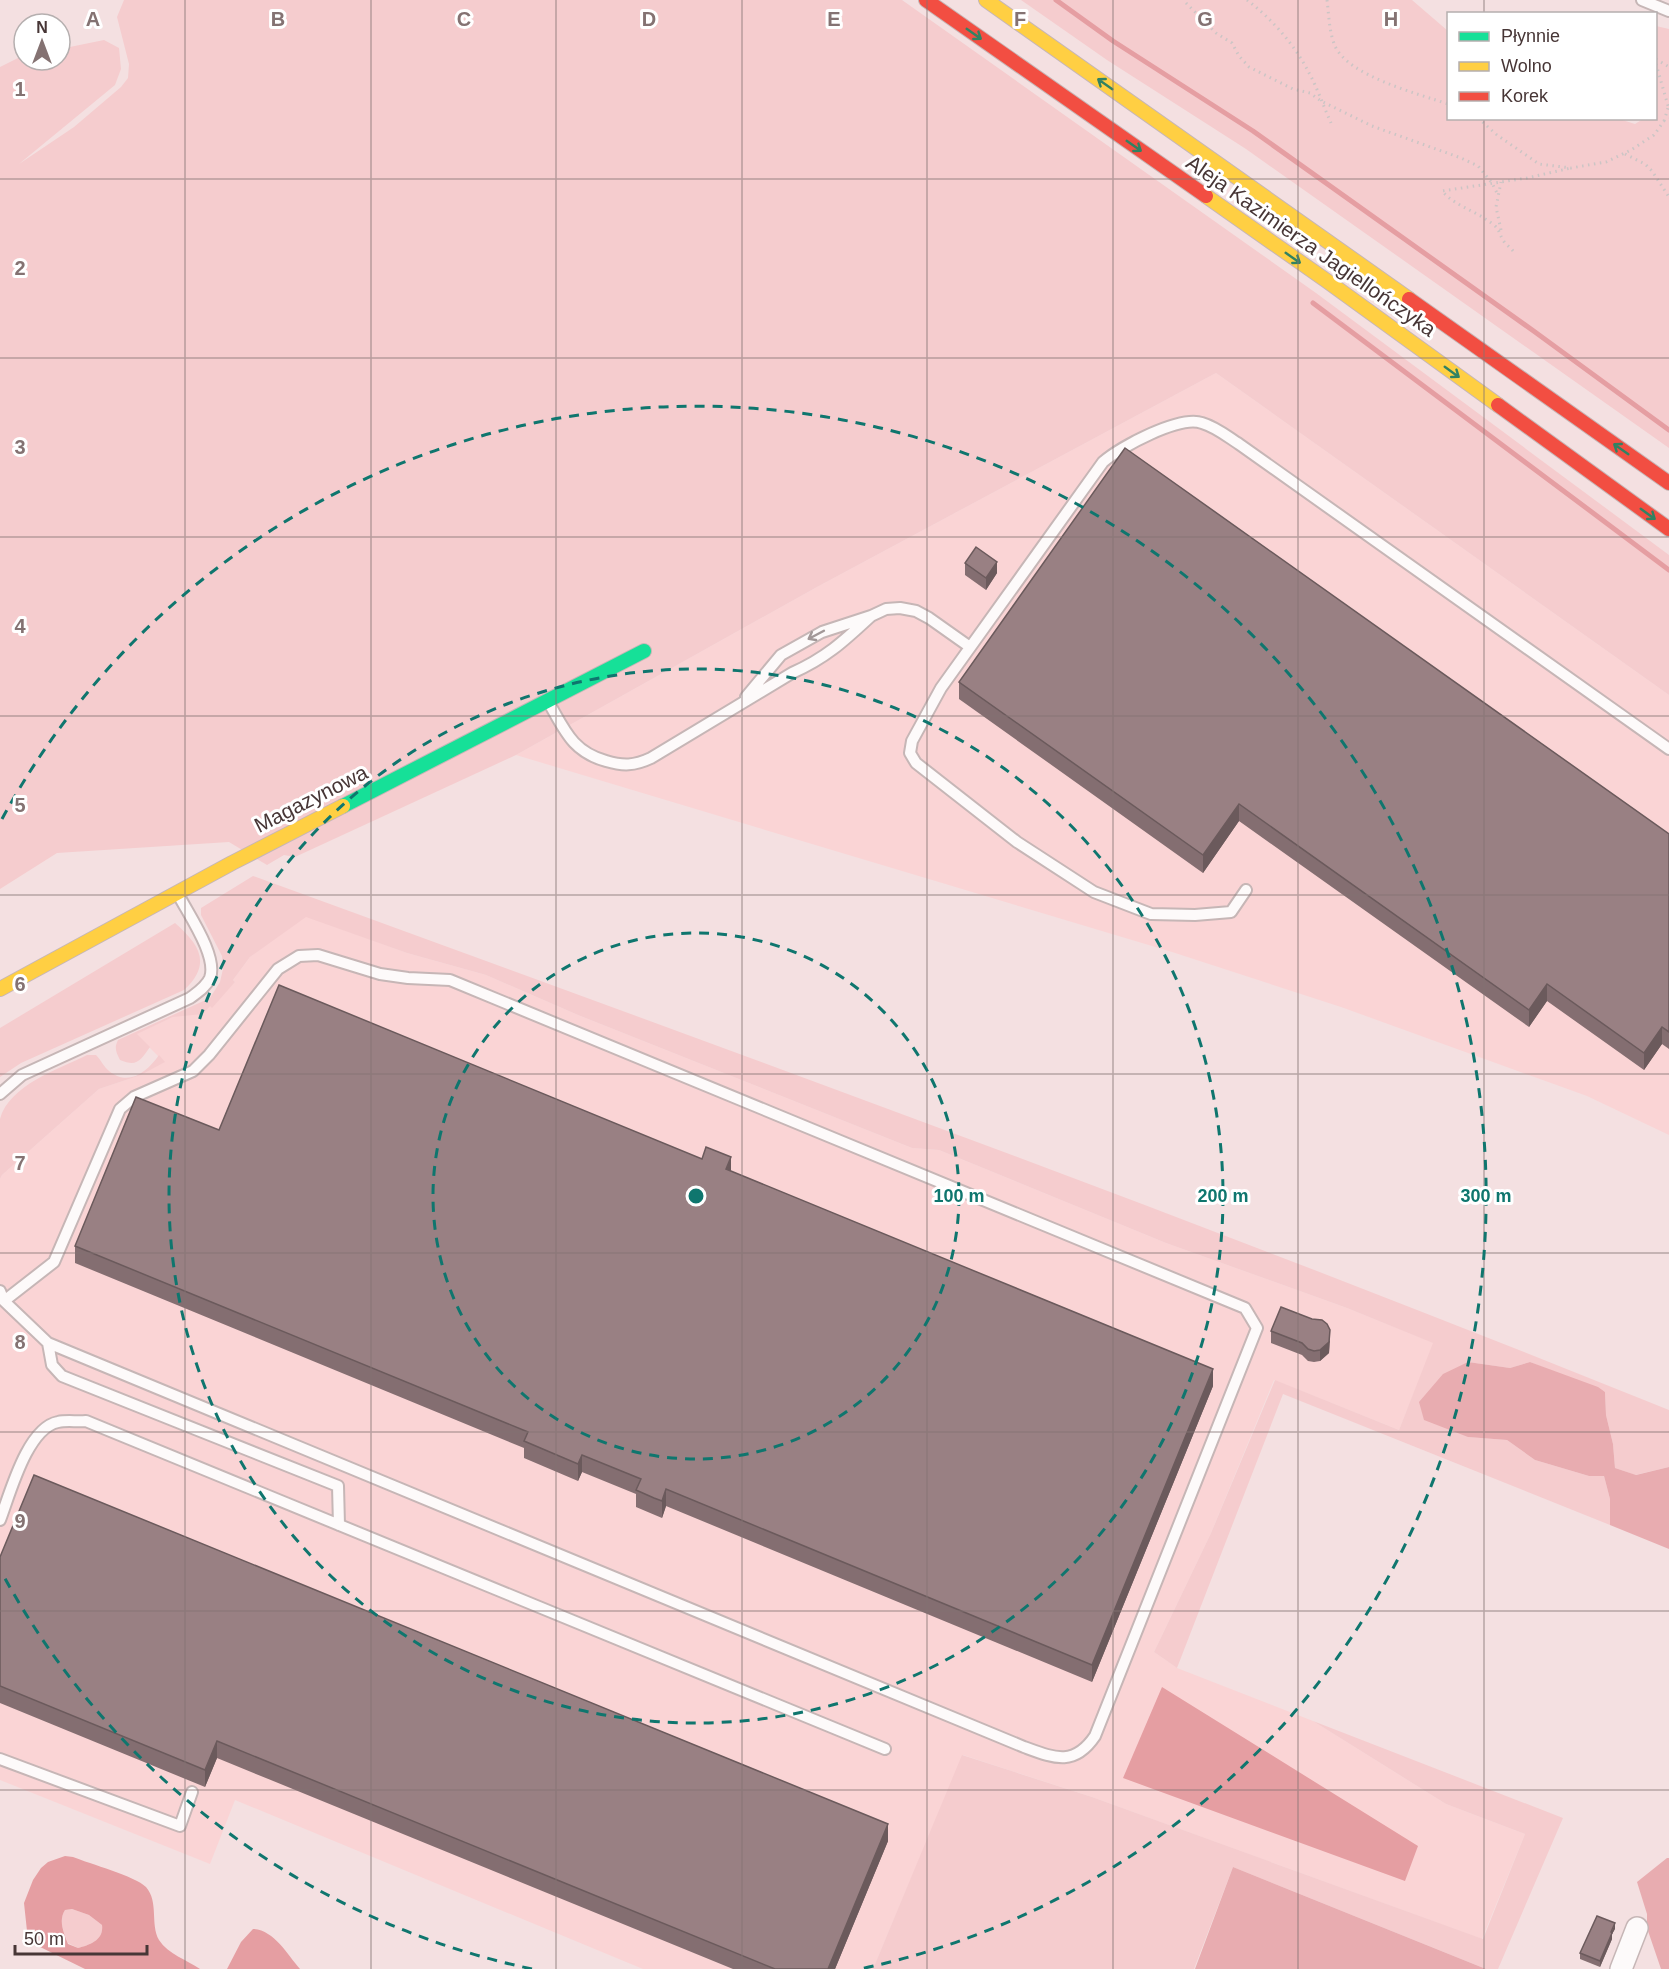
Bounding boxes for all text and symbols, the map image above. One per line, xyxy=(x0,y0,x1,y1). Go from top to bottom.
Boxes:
text: A xyxy=(86,8,100,30)
text: B xyxy=(271,8,285,30)
text: C xyxy=(457,8,471,30)
text: D xyxy=(642,8,656,30)
text: E xyxy=(827,8,841,30)
text: F xyxy=(1014,8,1026,30)
text: G xyxy=(1197,8,1213,30)
text: H xyxy=(1384,8,1398,30)
north arrow xyxy=(12,12,72,72)
legend xyxy=(1447,12,1657,120)
text: N xyxy=(36,19,48,36)
text: Płynnie xyxy=(1501,26,1560,46)
one-way arrow xyxy=(966,28,982,40)
text: Wolno xyxy=(1501,56,1552,76)
text: 1 xyxy=(14,78,26,100)
one-way arrow xyxy=(1097,78,1113,90)
text: Korek xyxy=(1501,86,1549,106)
one-way arrow xyxy=(1125,140,1141,152)
street label: Aleja Kazimierza Jagiellończyka xyxy=(1182,150,1441,341)
one-way arrow xyxy=(1285,252,1301,264)
text: 2 xyxy=(14,257,26,279)
one-way arrow xyxy=(1443,366,1459,378)
text: 3 xyxy=(14,436,26,458)
one-way arrow xyxy=(1614,443,1630,455)
one-way arrow xyxy=(1639,508,1655,520)
text: 4 xyxy=(14,615,26,637)
one-way arrow xyxy=(808,630,826,642)
street label: Magazynowa xyxy=(250,760,371,837)
text: 5 xyxy=(14,794,26,816)
text: 6 xyxy=(14,973,26,995)
text: 7 xyxy=(14,1152,26,1174)
centre of rings xyxy=(686,1186,706,1206)
text: 100 m xyxy=(933,1186,985,1206)
text: 200 m xyxy=(1197,1186,1249,1206)
text: 300 m xyxy=(1460,1186,1512,1206)
text: 8 xyxy=(14,1331,26,1353)
text: 9 xyxy=(14,1510,26,1532)
scale bar xyxy=(15,1918,147,1956)
text: 50 m xyxy=(24,1929,64,1949)

